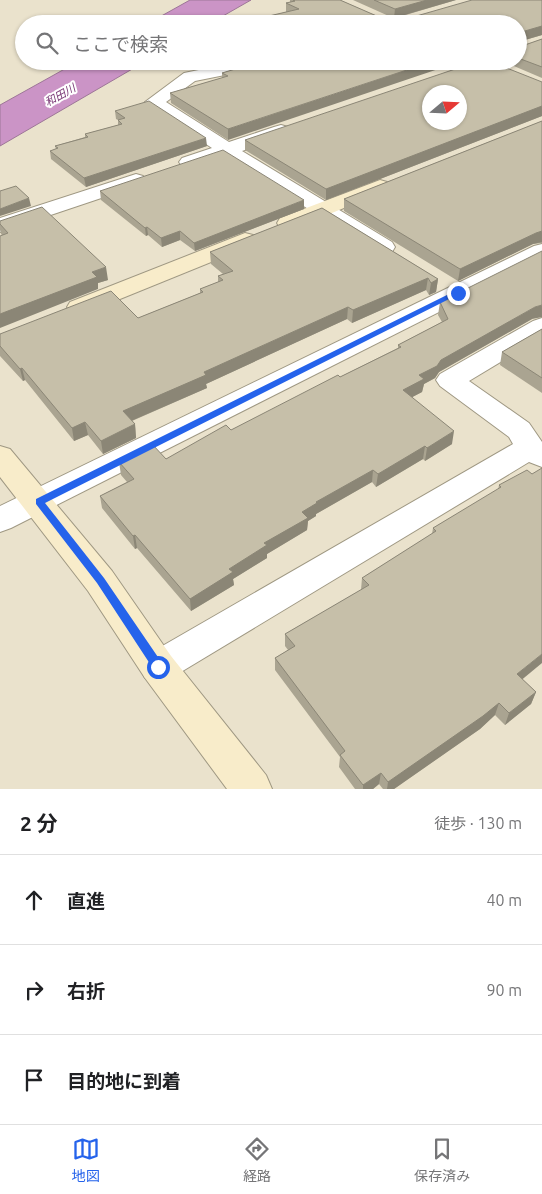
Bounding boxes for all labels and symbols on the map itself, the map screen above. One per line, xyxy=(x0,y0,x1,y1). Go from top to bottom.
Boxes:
water label: 和田川 xyxy=(43,81,78,108)
north arrow xyxy=(422,85,467,130)
route end xyxy=(447,282,470,305)
route start xyxy=(147,656,170,679)

